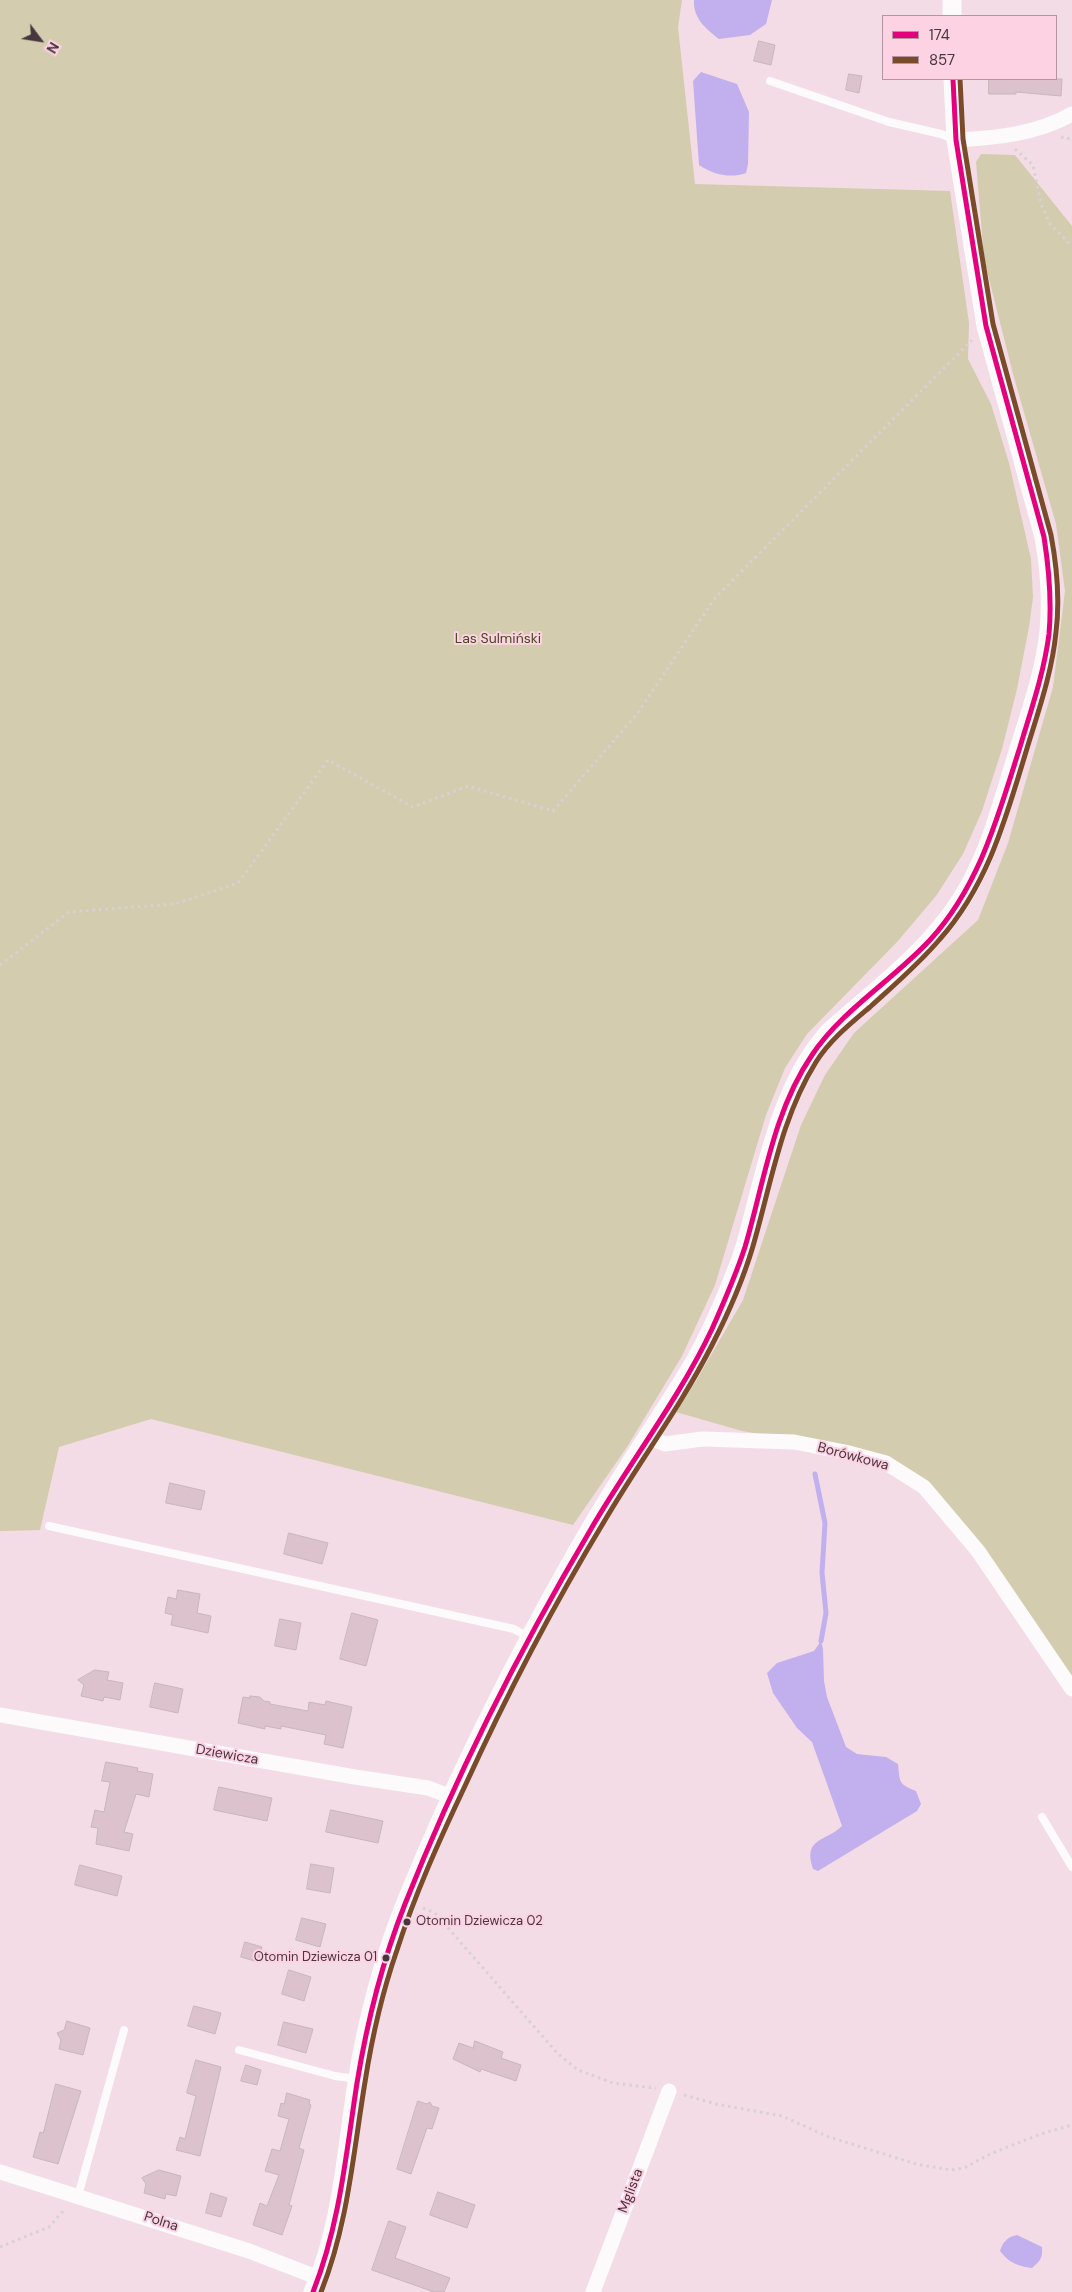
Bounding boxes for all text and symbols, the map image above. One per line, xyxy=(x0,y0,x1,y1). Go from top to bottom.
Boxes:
north arrow xyxy=(15,15,65,65)
legend xyxy=(882,15,1057,80)
text: 174 xyxy=(929,25,950,45)
text: N xyxy=(43,39,63,57)
text: 857 xyxy=(929,50,955,70)
park label: Las Sulmiński xyxy=(455,631,541,647)
street label: Borówkowa xyxy=(816,1439,890,1475)
street label: Dziewicza xyxy=(194,1741,260,1769)
place label: Otomin Dziewicza 02 xyxy=(416,1914,543,1930)
marker: Otomin Dziewicza 02 xyxy=(402,1917,412,1927)
place label: Otomin Dziewicza 01 xyxy=(254,1950,377,1966)
marker: Otomin Dziewicza 01 xyxy=(381,1953,391,1963)
street label: Mglista xyxy=(615,2167,647,2215)
street label: Polna xyxy=(142,2209,180,2235)

